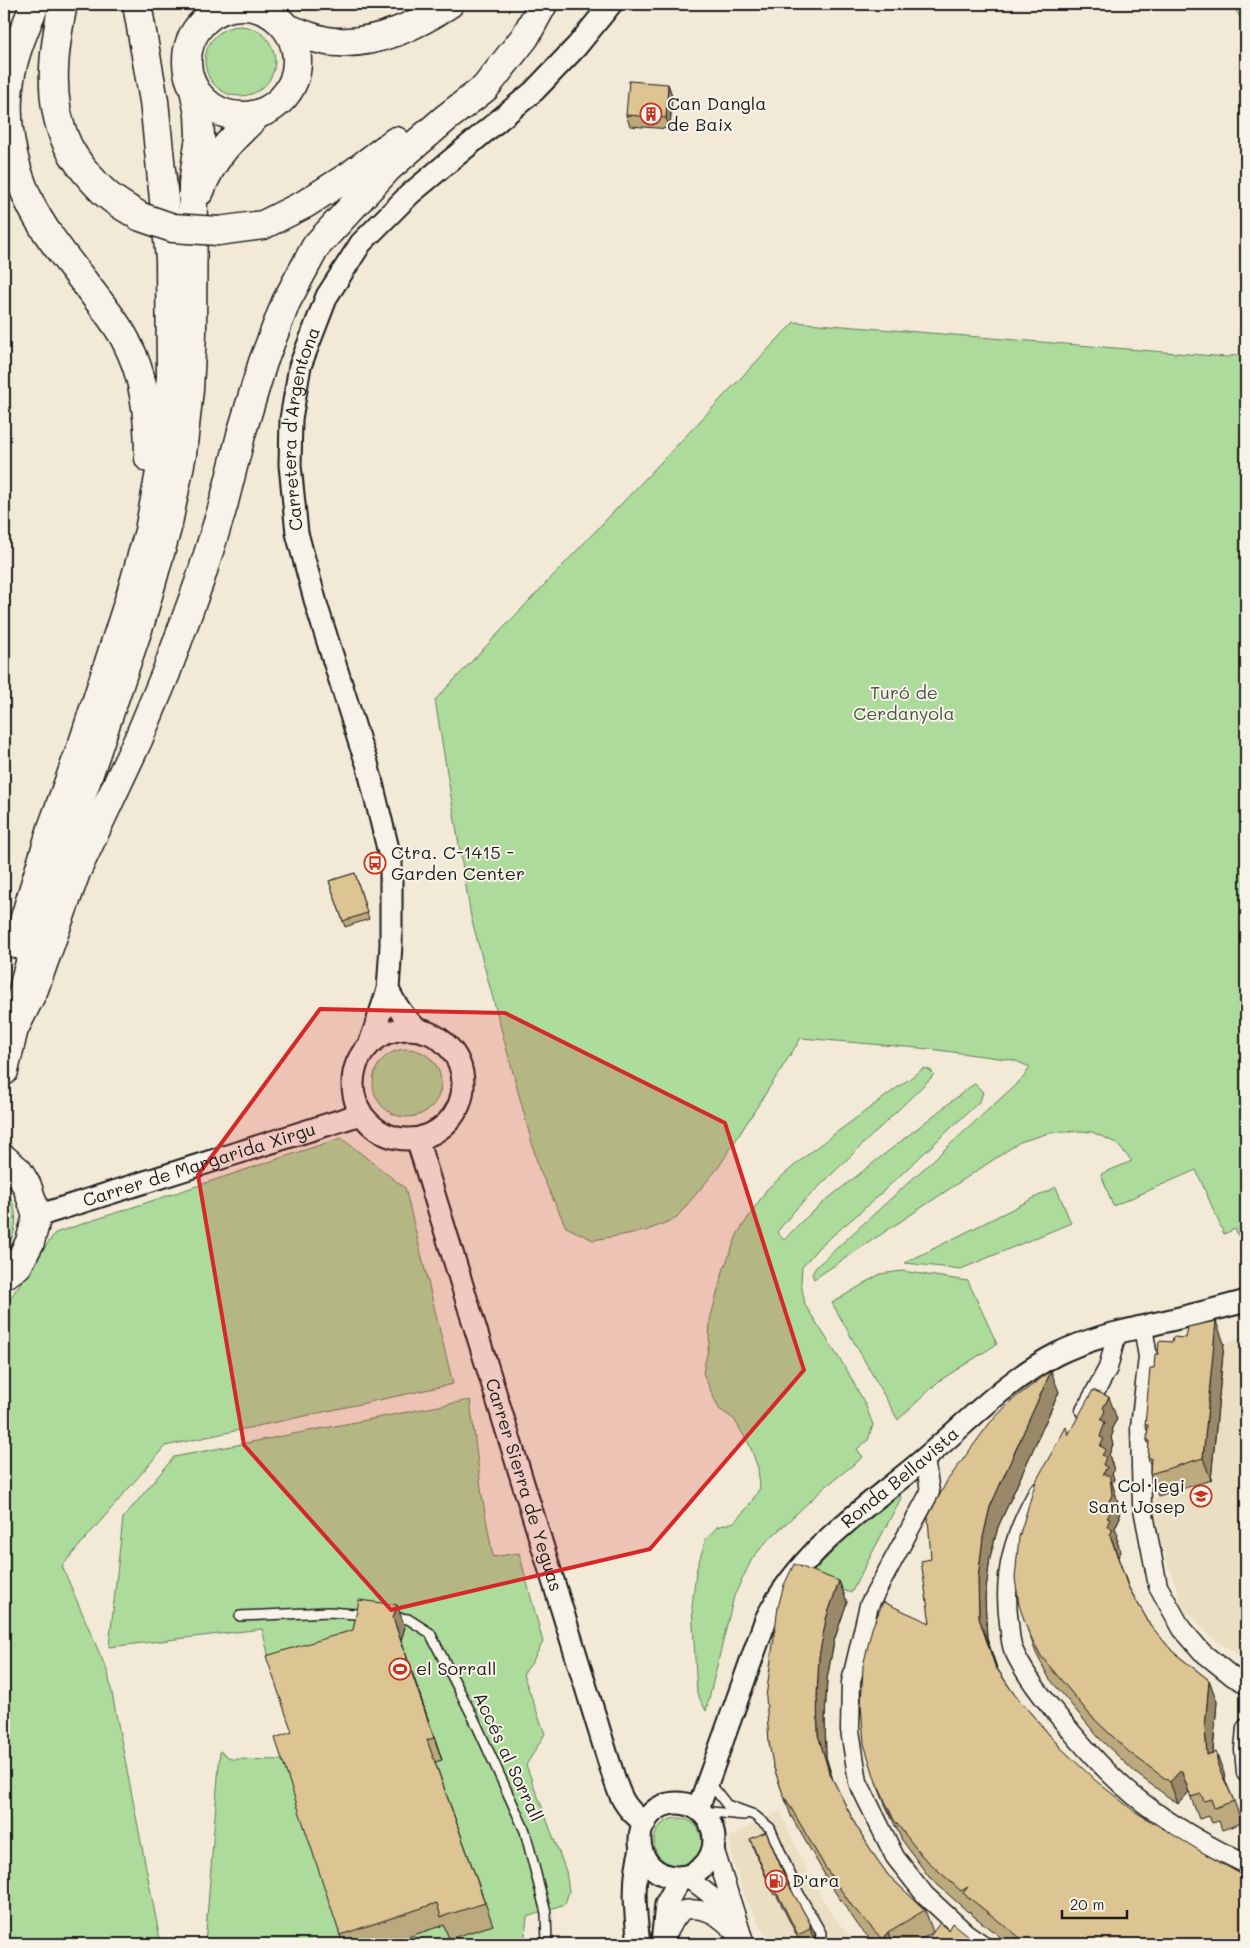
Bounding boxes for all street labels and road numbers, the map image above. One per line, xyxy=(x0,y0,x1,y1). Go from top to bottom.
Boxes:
street label: Carretera d'Argentona xyxy=(277,323,325,532)
street label: Carrer de Margarida Xirgu xyxy=(80,1116,318,1212)
street label: Carrer Sierra de Yeguas xyxy=(480,1375,569,1594)
street label: Ronda Bellavista xyxy=(835,1421,963,1533)
street label: Accés al Sorrall xyxy=(468,1688,549,1825)

